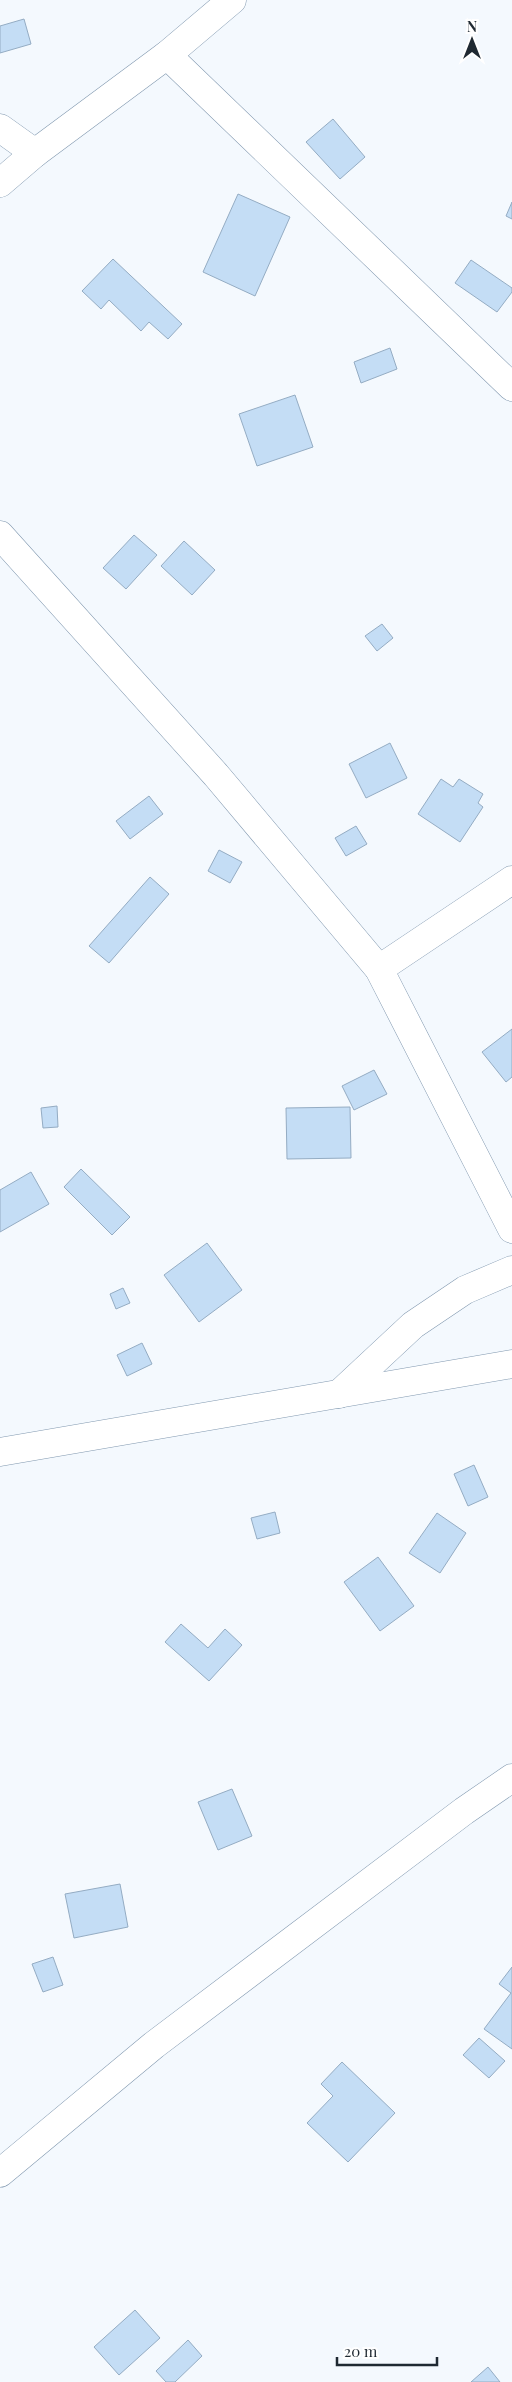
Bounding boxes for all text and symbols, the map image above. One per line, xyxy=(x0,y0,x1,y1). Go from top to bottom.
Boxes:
north arrow xyxy=(447,15,497,65)
text: N xyxy=(467,17,477,36)
scale bar xyxy=(337,2334,437,2366)
text: 20 m xyxy=(344,2341,378,2361)

